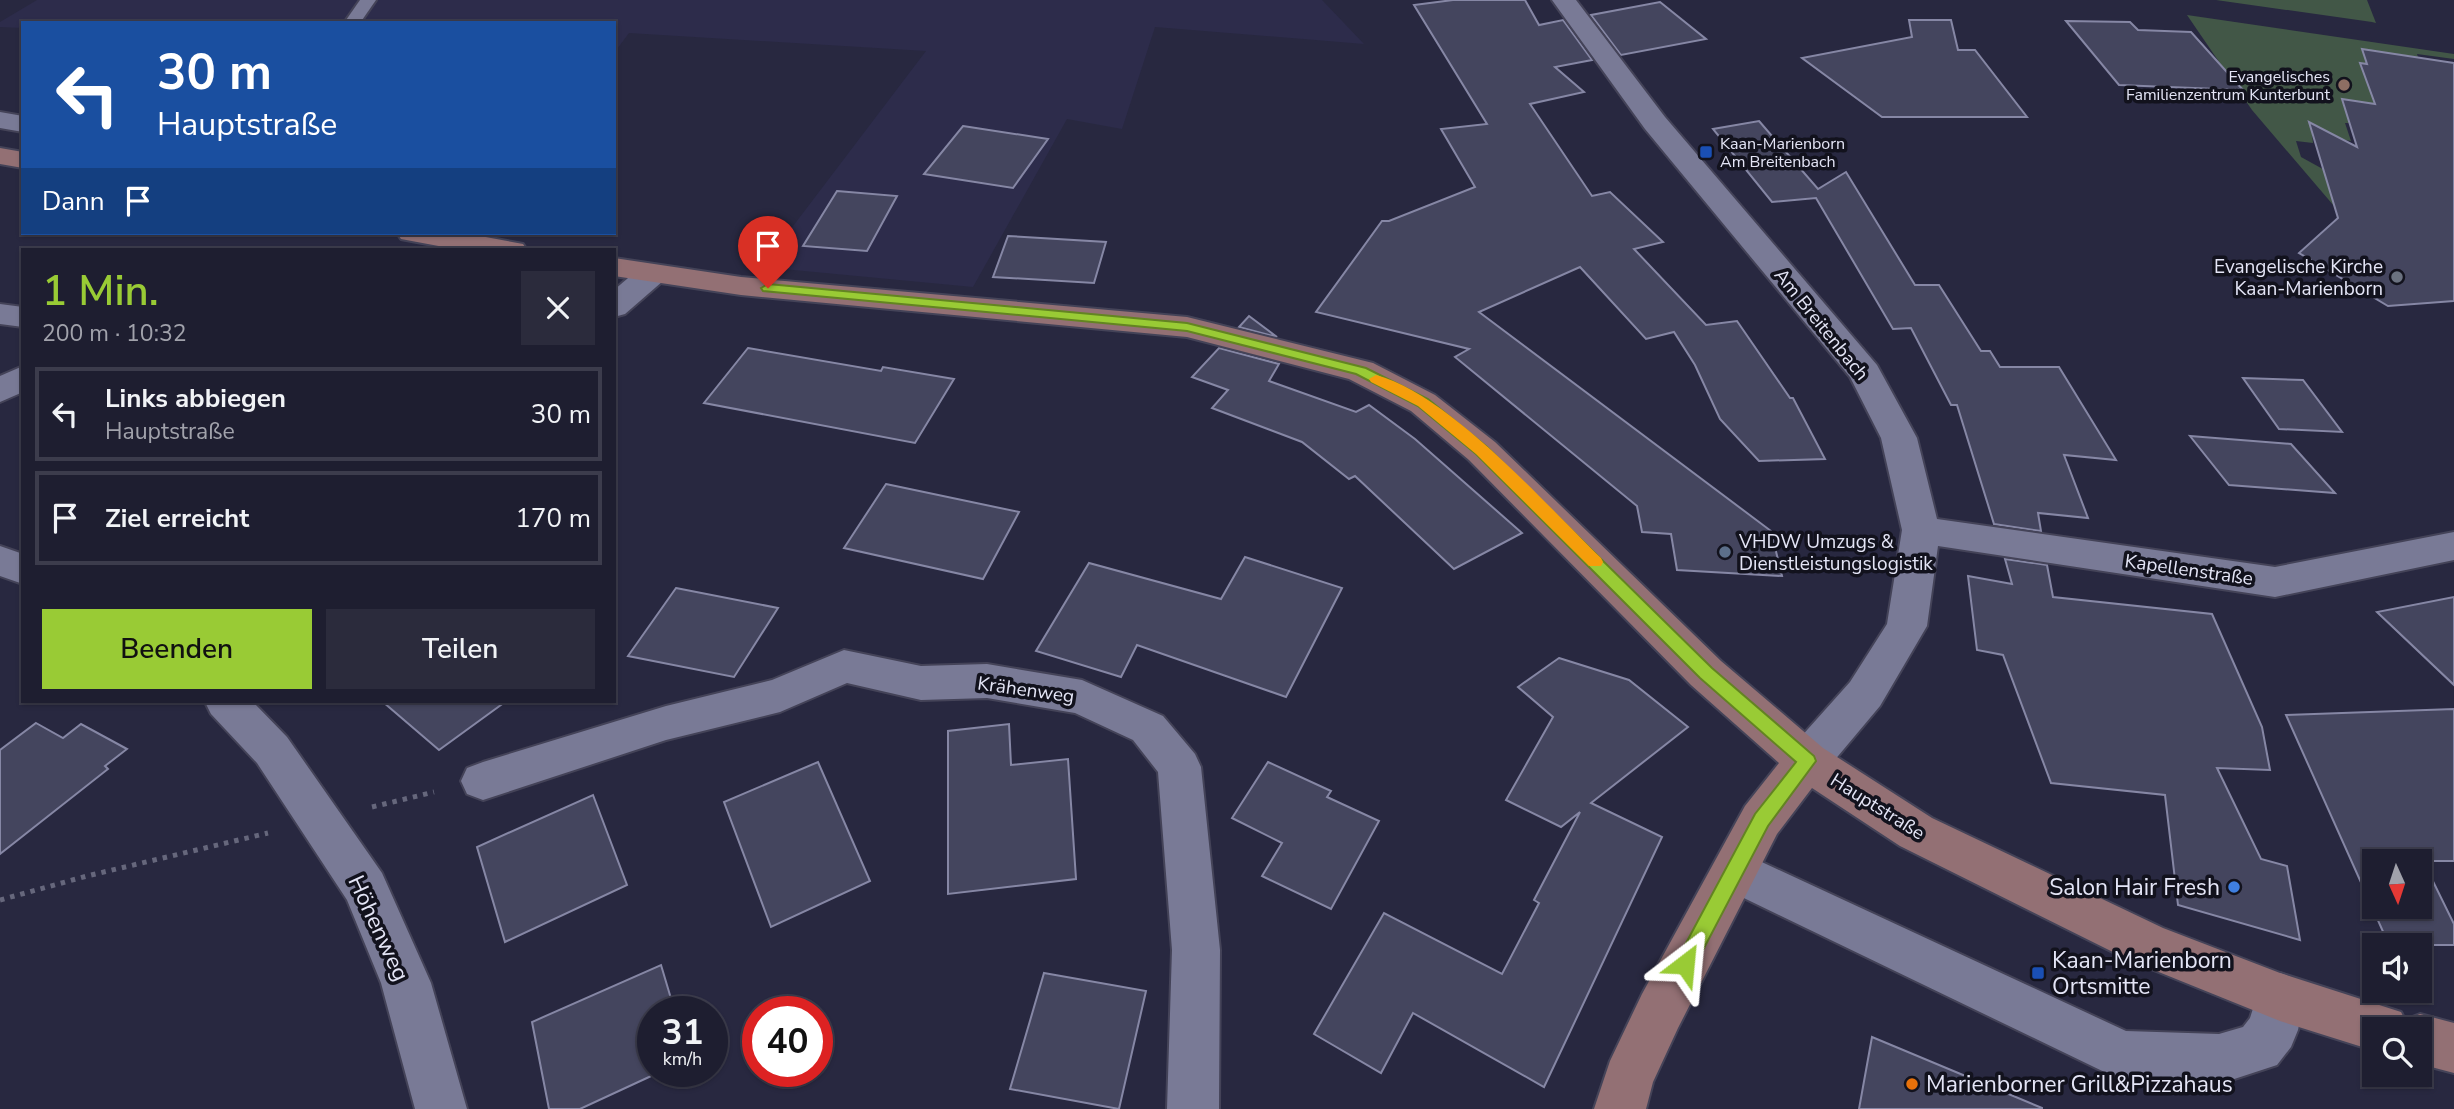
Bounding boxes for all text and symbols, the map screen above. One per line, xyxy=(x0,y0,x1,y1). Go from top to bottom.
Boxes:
text: 30 m xyxy=(157,39,272,106)
icon: left xyxy=(42,49,133,140)
place label: Evangelisches Familienzentrum Kunterbunt xyxy=(2126,66,2330,106)
marker: Evangelisches Familienzentrum Kunterbunt xyxy=(2336,77,2352,93)
text: Hauptstraße xyxy=(157,103,337,146)
place label: Kaan-Marienborn Am Breitenbach xyxy=(1720,133,1845,173)
marker: Kaan-Marienborn Am Breitenbach xyxy=(1698,144,1714,160)
icon: arrive xyxy=(119,182,157,220)
text: Dann xyxy=(42,184,105,219)
pin xyxy=(738,216,798,288)
icon: arrive xyxy=(749,227,787,265)
place label: Evangelische Kirche Kaan-Marienborn xyxy=(2214,254,2383,302)
text: 1 Min. xyxy=(42,263,159,320)
street label: Am Breitenbach xyxy=(1768,263,1875,386)
marker: Evangelische Kirche Kaan-Marienborn xyxy=(2389,269,2405,285)
button: close xyxy=(521,271,595,345)
text: 200 m · 10:32 xyxy=(42,318,187,349)
text: Links abbiegen xyxy=(105,381,286,416)
icon: left xyxy=(46,395,84,433)
text: 30 m xyxy=(531,397,591,432)
text: Hauptstraße xyxy=(105,416,235,447)
icon: arrive xyxy=(46,499,84,537)
text: Ziel erreicht xyxy=(105,501,249,536)
text: 170 m xyxy=(515,501,591,536)
place label: VHDW Umzugs & Dienstleistungslogistik xyxy=(1738,529,1933,577)
marker: VHDW Umzugs & Dienstleistungslogistik xyxy=(1717,544,1733,560)
street label: Kapellenstraße xyxy=(2123,548,2255,592)
button: Beenden xyxy=(42,609,312,689)
button: Teilen xyxy=(326,609,595,689)
street label: Krähenweg xyxy=(976,670,1076,710)
street label: Hauptstraße xyxy=(1825,767,1930,846)
north arrow xyxy=(2362,849,2432,919)
map controls xyxy=(2362,849,2432,1087)
street label: Höhenweg xyxy=(341,870,417,986)
place label: Salon Hair Fresh xyxy=(2049,872,2220,903)
marker: Salon Hair Fresh xyxy=(2226,879,2242,895)
position arrow xyxy=(1648,927,1722,1001)
button: sound xyxy=(2362,933,2432,1003)
place label: Kaan-Marienborn Ortsmitte xyxy=(2052,945,2232,1002)
marker: Kaan-Marienborn Ortsmitte xyxy=(2030,965,2046,981)
speed limit sign: 40 xyxy=(742,996,833,1087)
text: 31 xyxy=(661,1009,704,1056)
button: search xyxy=(2362,1017,2432,1087)
text: km/h xyxy=(663,1047,702,1071)
place label: Marienborner Grill&Pizzahaus xyxy=(1926,1069,2233,1100)
marker: Marienborner Grill&Pizzahaus xyxy=(1904,1076,1920,1092)

